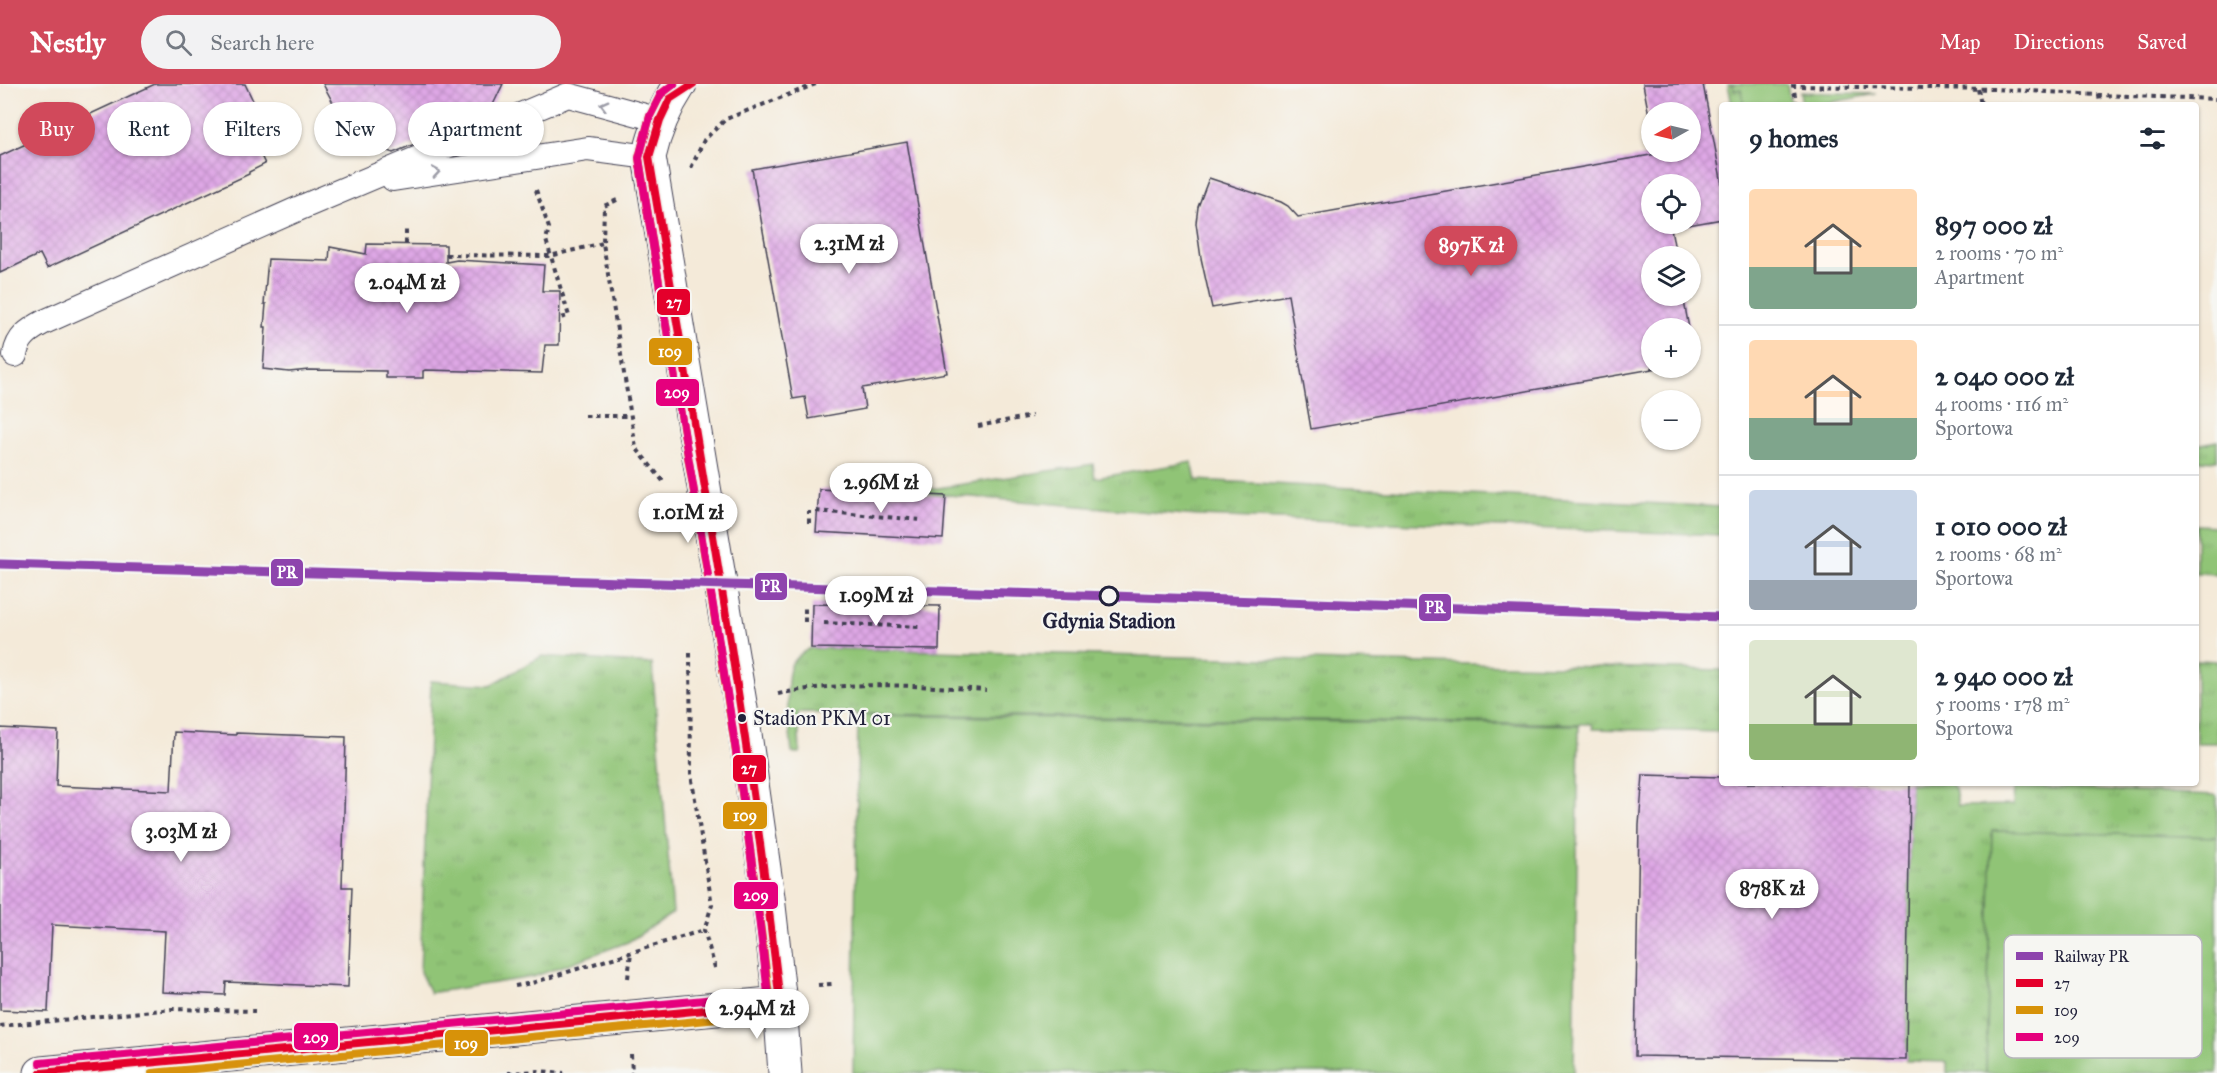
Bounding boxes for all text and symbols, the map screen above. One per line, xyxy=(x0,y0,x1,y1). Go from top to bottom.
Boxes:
search box xyxy=(141,15,561,69)
text: Nestly xyxy=(30,25,105,60)
icon: search xyxy=(162,26,195,59)
text: Search here xyxy=(210,29,314,56)
text: Map xyxy=(1940,29,1981,55)
text: Directions xyxy=(2014,29,2104,55)
text: Saved xyxy=(2137,29,2187,55)
one-way arrow xyxy=(599,100,609,112)
chip: Buy xyxy=(18,102,95,156)
chip: Rent xyxy=(107,102,191,156)
chip: Filters xyxy=(203,102,302,156)
chip: New xyxy=(314,102,396,156)
chip: Apartment xyxy=(408,102,544,156)
north arrow xyxy=(1641,102,1701,162)
map controls xyxy=(1641,102,1701,450)
text: 9 homes xyxy=(1749,122,1838,154)
icon: filters xyxy=(2136,122,2169,155)
one-way arrow xyxy=(432,167,441,179)
button: locate xyxy=(1641,174,1701,234)
text: 897 000 zł xyxy=(1935,209,2052,241)
icon: home xyxy=(1797,213,1869,285)
pin: 2.31M zł xyxy=(787,224,911,275)
pin: 897K zł xyxy=(1416,226,1526,277)
text: 2.31M zł xyxy=(814,231,884,255)
text: 897K zł xyxy=(1438,233,1504,257)
text: 2 rooms · 70 m² xyxy=(1935,241,2063,265)
button: layers xyxy=(1641,246,1701,306)
pin: 2.04M zł xyxy=(345,263,469,314)
text: Apartment xyxy=(1935,265,2024,289)
text: 2.04M zł xyxy=(369,270,445,294)
line badge: 27 xyxy=(656,288,691,316)
text: 27 xyxy=(666,293,682,312)
button: + xyxy=(1641,318,1701,378)
line badge: 109 xyxy=(648,337,693,366)
text: 109 xyxy=(658,342,682,362)
text: 2 040 000 zł xyxy=(1935,360,2074,392)
icon: home xyxy=(1797,364,1869,436)
line badge: 209 xyxy=(655,378,700,407)
text: 209 xyxy=(664,383,690,403)
button: − xyxy=(1641,390,1701,450)
text: 4 rooms · 116 m² xyxy=(1935,392,2068,416)
text: Sportowa xyxy=(1935,416,2013,440)
pin: 2.96M zł xyxy=(819,463,943,514)
text: 2.96M zł xyxy=(844,470,919,494)
pin: 1.01M zł xyxy=(626,493,750,544)
text: 1.01M zł xyxy=(652,500,724,524)
text: 1 010 000 zł xyxy=(1935,510,2067,542)
icon: home xyxy=(1797,514,1869,586)
text: 2 rooms · 68 m² xyxy=(1935,542,2062,566)
line badge: PR xyxy=(270,558,304,587)
text: PR xyxy=(277,563,298,582)
text: Sportowa xyxy=(1935,566,2013,590)
line badge: PR xyxy=(754,572,788,601)
pin: 1.09M zł xyxy=(814,576,938,627)
text: PR xyxy=(761,577,782,596)
text: 1.09M zł xyxy=(839,583,913,607)
marker: Gdynia Stadion xyxy=(1099,586,1119,606)
line badge: PR xyxy=(1418,593,1452,622)
text: PR xyxy=(1425,598,1446,617)
place label: Gdynia Stadion xyxy=(1043,608,1176,634)
text: 2 940 000 zł xyxy=(1935,660,2073,692)
icon: home xyxy=(1797,664,1869,736)
text: 5 rooms · 178 m² xyxy=(1935,692,2070,716)
place label: Stadion PKM 01 xyxy=(753,706,891,730)
marker: Stadion PKM 01 xyxy=(736,712,748,724)
text: Sportowa xyxy=(1935,716,2013,740)
line badge: 27 xyxy=(732,754,767,783)
text: 27 xyxy=(741,759,757,778)
line badge: 109 xyxy=(722,801,768,830)
text: 109 xyxy=(733,806,757,826)
pin: 3.03M zł xyxy=(119,812,243,863)
text: 3.03M zł xyxy=(145,819,217,843)
pin: 878K zł xyxy=(1717,869,1827,920)
text: 878K zł xyxy=(1739,876,1805,900)
line badge: 209 xyxy=(733,881,779,910)
text: 209 xyxy=(743,886,769,906)
legend xyxy=(2004,935,2202,1058)
text: Railway PR xyxy=(2054,947,2130,966)
text: 27 xyxy=(2054,974,2070,993)
pin: 2.94M zł xyxy=(695,989,819,1040)
text: 2.94M zł xyxy=(719,996,795,1020)
text: 109 xyxy=(2054,1001,2078,1020)
line badge: 209 xyxy=(293,1022,339,1051)
text: 209 xyxy=(303,1028,329,1048)
text: 209 xyxy=(2054,1028,2080,1047)
line badge: 109 xyxy=(444,1029,489,1057)
text: 109 xyxy=(454,1034,478,1054)

